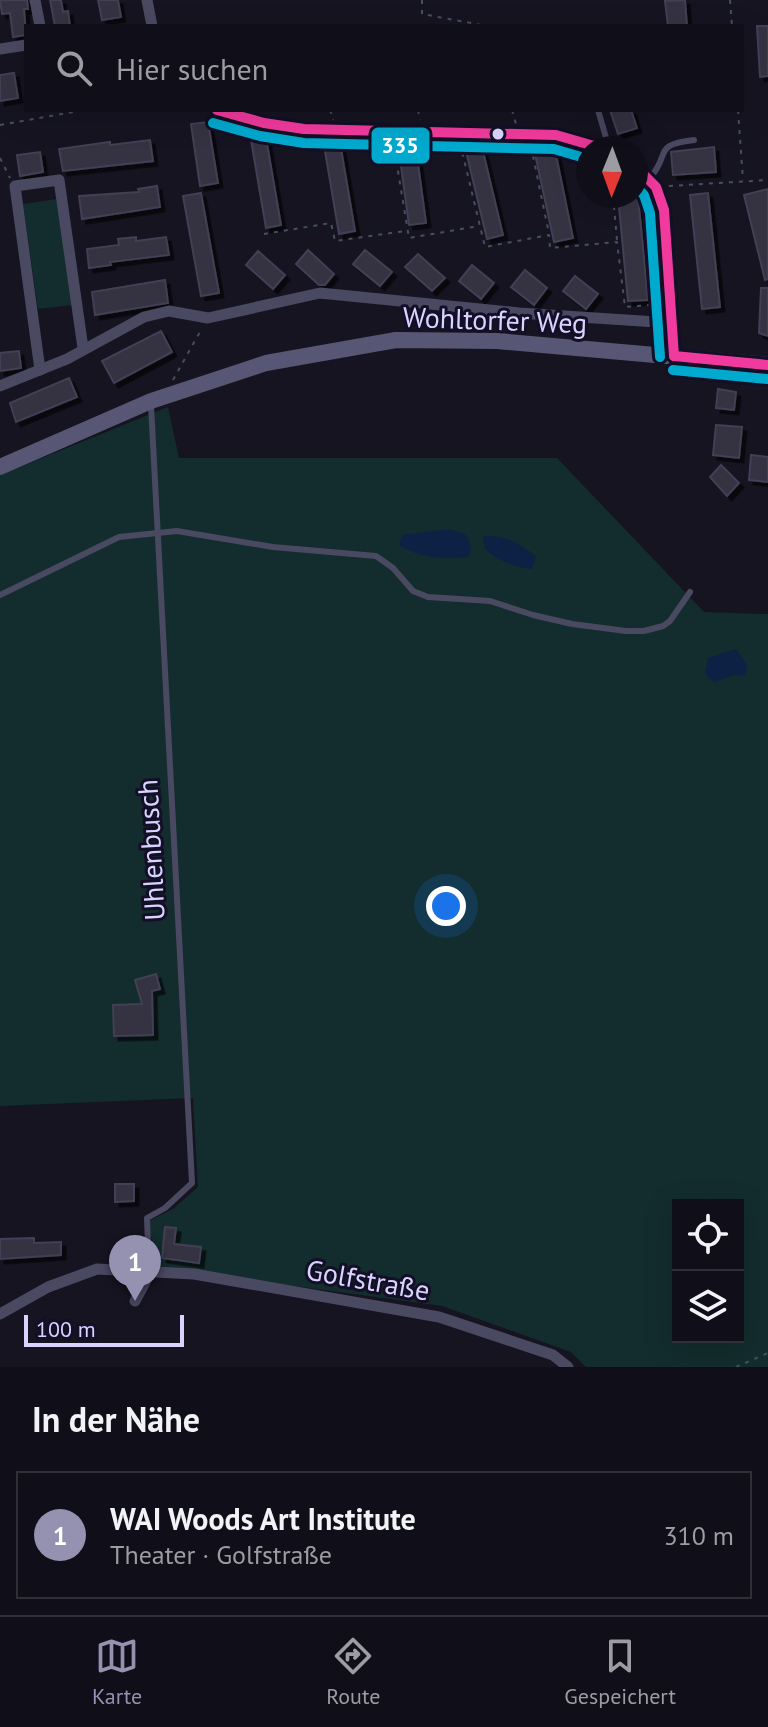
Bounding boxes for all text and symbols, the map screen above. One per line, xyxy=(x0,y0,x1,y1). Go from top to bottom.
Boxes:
search box xyxy=(24,24,744,112)
icon: search xyxy=(52,46,96,90)
text: Hier suchen xyxy=(116,49,268,88)
line badge: 335 xyxy=(370,126,431,165)
unlabelled marker xyxy=(490,126,506,142)
text: 335 xyxy=(381,131,419,159)
north arrow xyxy=(576,136,648,208)
street label: Wohltorfer Weg xyxy=(402,298,588,341)
street label: Uhlenbusch xyxy=(128,779,173,922)
your location xyxy=(426,886,466,926)
map controls xyxy=(672,1199,744,1343)
button: locate xyxy=(672,1199,744,1271)
pin: 1 xyxy=(109,1235,161,1301)
street label: Golfstraße xyxy=(303,1250,433,1309)
button: layers xyxy=(672,1271,744,1343)
scale bar xyxy=(24,1311,184,1347)
text: 100 m xyxy=(36,1315,96,1343)
text: In der Nähe xyxy=(32,1397,200,1441)
text: WAI Woods Art Institute xyxy=(110,1499,416,1538)
text: 1 xyxy=(53,1519,67,1552)
text: 310 m xyxy=(663,1519,734,1552)
text: Theater · Golfstraße xyxy=(110,1538,332,1571)
tab: Karte xyxy=(92,1634,142,1710)
tab: Route xyxy=(326,1634,380,1710)
tab: Gespeichert xyxy=(564,1634,676,1710)

